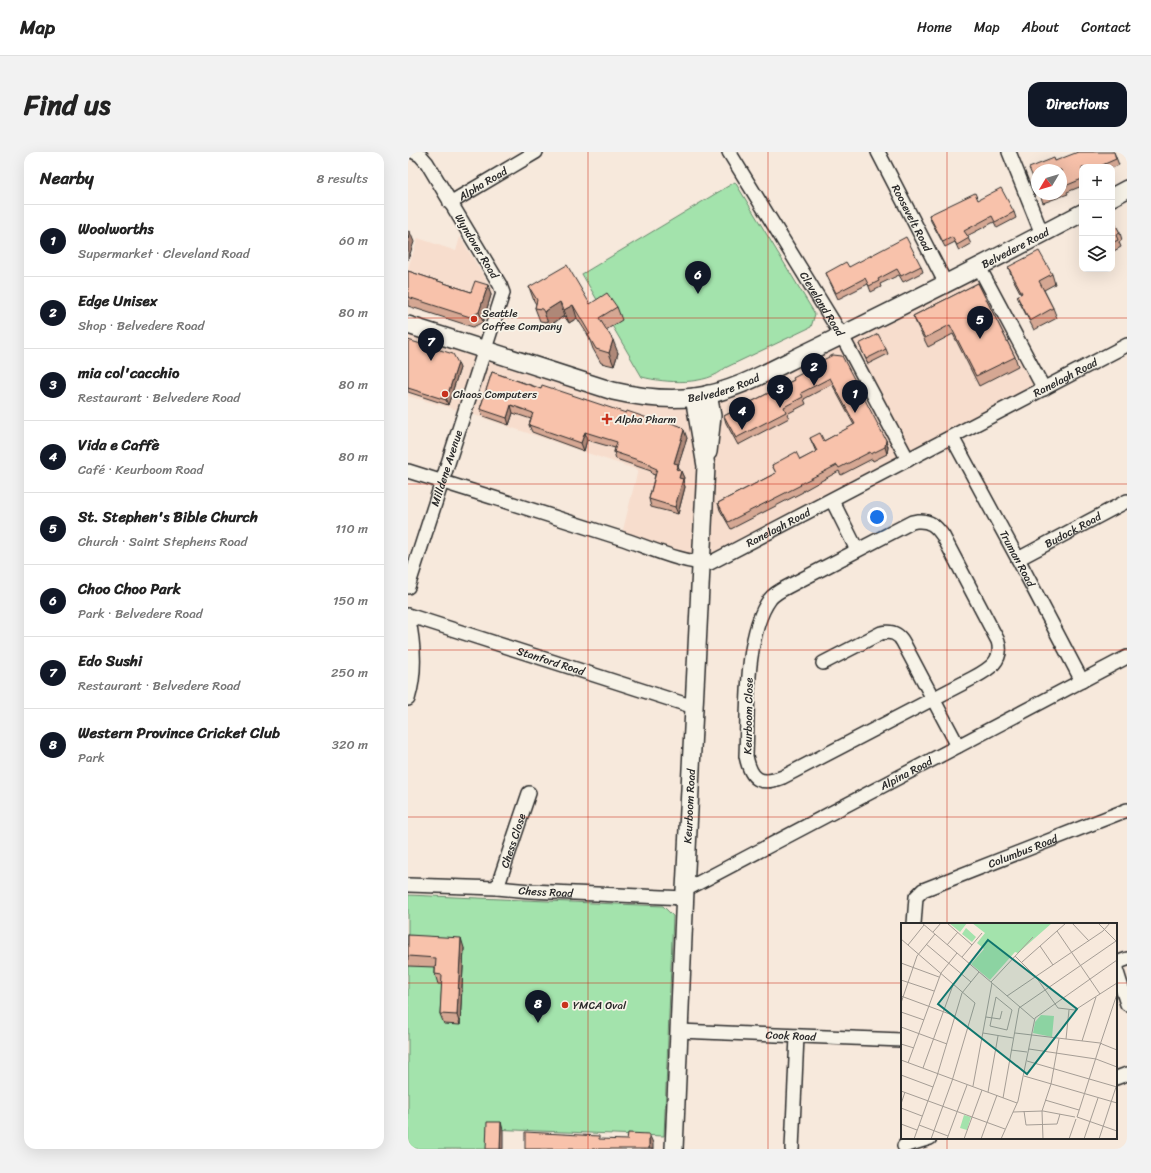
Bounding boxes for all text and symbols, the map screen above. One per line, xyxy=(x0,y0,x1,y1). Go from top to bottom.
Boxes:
text: Map xyxy=(20,11,55,44)
text: Home xyxy=(917,15,952,40)
text: Map xyxy=(974,15,1000,40)
text: About xyxy=(1022,15,1059,40)
text: Contact xyxy=(1081,15,1131,40)
text: Find us xyxy=(24,80,111,129)
button: Directions xyxy=(1028,82,1127,127)
street label: Alpha Road xyxy=(454,162,512,206)
text: Nearby xyxy=(40,163,94,193)
north arrow xyxy=(1031,164,1067,200)
map controls xyxy=(1079,164,1115,272)
button: + xyxy=(1079,164,1115,200)
text: 8 results xyxy=(316,167,368,190)
street label: Roosevelt Road xyxy=(886,181,937,256)
button: − xyxy=(1079,200,1115,236)
street label: Wyndover Road xyxy=(450,210,504,283)
text: Woolworths xyxy=(78,216,154,242)
street label: Belvedere Road xyxy=(978,222,1054,274)
text: 1 xyxy=(50,229,56,252)
text: 60 m xyxy=(339,229,368,252)
button: layers xyxy=(1079,236,1115,272)
text: Supermarket · Cleveland Road xyxy=(78,242,249,265)
pin: 6 xyxy=(685,261,711,294)
street label: Cleveland Road xyxy=(794,268,850,341)
text: Edge Unisex xyxy=(78,288,157,314)
text: 2 xyxy=(49,301,57,324)
text: 80 m xyxy=(339,301,368,324)
place label: Seattle Coffee Company xyxy=(482,304,562,336)
pin: 5 xyxy=(967,306,993,339)
text: Shop · Belvedere Road xyxy=(78,314,204,337)
marker: Seattle Coffee Company xyxy=(469,314,479,324)
pin: 7 xyxy=(418,328,444,361)
pin: 2 xyxy=(801,353,827,386)
street label: Ranelagh Road xyxy=(1030,353,1102,402)
text: mia col'cacchio xyxy=(78,360,179,386)
street label: Belvedere Road xyxy=(687,368,764,408)
text: 3 xyxy=(49,373,57,396)
text: 80 m xyxy=(339,373,368,396)
pin: 3 xyxy=(767,375,793,408)
pin: 1 xyxy=(842,380,868,413)
place label: Chaos Computers xyxy=(453,385,538,404)
text: Restaurant · Belvedere Road xyxy=(78,386,240,409)
marker: Chaos Computers xyxy=(440,389,450,399)
pin: 4 xyxy=(729,397,755,430)
place label: Alpha Pharm xyxy=(614,410,676,429)
marker: Alpha Pharm xyxy=(602,414,612,424)
street label: Milldene Avenue xyxy=(426,427,468,509)
text: Vida e Caffè xyxy=(78,432,159,458)
text: 4 xyxy=(49,445,57,468)
text: 80 m xyxy=(339,445,368,468)
text: Café · Keurboom Road xyxy=(78,458,203,481)
street label: Ranelagh Road xyxy=(743,503,815,553)
text: St. Stephen's Bible Church xyxy=(78,504,258,530)
your location xyxy=(867,507,887,527)
street label: Budock Road xyxy=(1041,507,1106,553)
text: 5 xyxy=(49,517,57,540)
text: 110 m xyxy=(335,517,368,540)
street label: Truman Road xyxy=(994,527,1041,591)
text: Church · Saint Stephens Road xyxy=(78,530,247,553)
text: Choo Choo Park xyxy=(78,576,181,602)
text: 6 xyxy=(49,589,57,612)
text: 150 m xyxy=(333,589,368,612)
text: Park · Belvedere Road xyxy=(78,602,203,625)
street label: Stanford Road xyxy=(514,642,588,682)
text: Edo Sushi xyxy=(78,648,142,674)
text: 7 xyxy=(49,661,57,684)
text: 250 m xyxy=(331,661,368,684)
text: Restaurant · Belvedere Road xyxy=(78,674,240,697)
street label: Keurboom Close xyxy=(738,677,759,755)
text: Western Province Cricket Club xyxy=(78,720,280,746)
text: 8 xyxy=(49,733,57,756)
text: 320 m xyxy=(332,733,368,756)
text: Park xyxy=(78,746,105,769)
street label: Alpina Road xyxy=(876,752,937,796)
street label: Keurboom Road xyxy=(678,767,701,844)
street label: Chess Close xyxy=(495,810,532,871)
street label: Columbus Road xyxy=(985,829,1062,874)
street label: Chess Road xyxy=(518,881,575,903)
inset map xyxy=(901,923,1117,1139)
pin: 8 xyxy=(525,990,551,1023)
place label: YMCA Oval xyxy=(573,996,627,1015)
marker: YMCA Oval xyxy=(560,1000,570,1010)
street label: Cook Road xyxy=(765,1026,818,1047)

